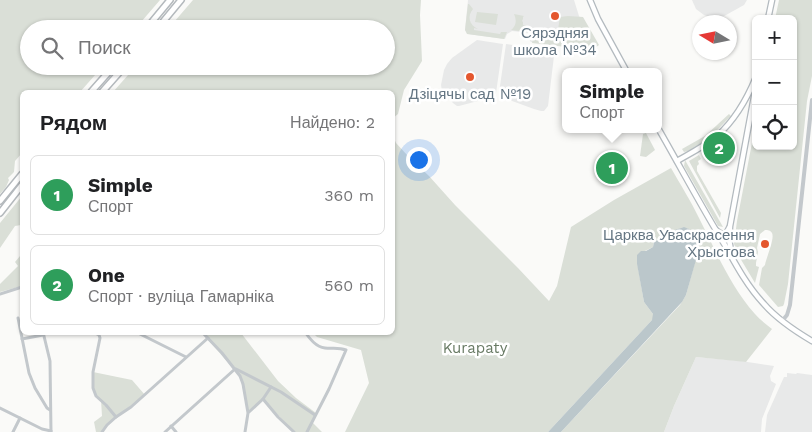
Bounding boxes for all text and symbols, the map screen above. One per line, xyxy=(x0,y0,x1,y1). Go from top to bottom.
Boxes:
marker: Сярэдняя школа №34 xyxy=(549,10,561,22)
north arrow xyxy=(692,15,737,60)
map controls xyxy=(752,15,797,150)
button: + xyxy=(752,15,797,60)
search box xyxy=(20,20,395,75)
place label: Сярэдняя школа №34 xyxy=(513,24,597,59)
icon: search xyxy=(38,34,66,62)
text: Поиск xyxy=(78,36,131,59)
button: − xyxy=(752,60,797,105)
popup xyxy=(562,68,662,133)
marker: Дзіцячы сад №19 xyxy=(464,71,476,83)
text: Simple xyxy=(580,80,644,103)
place label: Дзіцячы сад №19 xyxy=(409,85,531,103)
text: Спорт xyxy=(580,103,625,122)
button: locate xyxy=(752,105,797,150)
text: Рядом xyxy=(40,110,107,135)
text: Найдено: 2 xyxy=(290,113,375,132)
pin: 2 xyxy=(703,129,735,167)
your location xyxy=(406,147,432,173)
pin: 1 xyxy=(596,149,628,187)
text: Simple xyxy=(88,174,153,197)
text: 1 xyxy=(54,186,60,205)
text: 360 m xyxy=(324,186,374,205)
text: Спорт xyxy=(88,197,133,216)
place label: Царква Уваскрасення Хрыстова xyxy=(603,226,756,261)
marker: Царква Уваскрасення Хрыстова xyxy=(759,238,771,250)
text: One xyxy=(88,264,125,287)
text: 2 xyxy=(52,276,62,295)
text: 560 m xyxy=(324,276,374,295)
text: Спорт · вуліца Гамарніка xyxy=(88,287,274,306)
park label: Kurapaty xyxy=(443,339,508,357)

